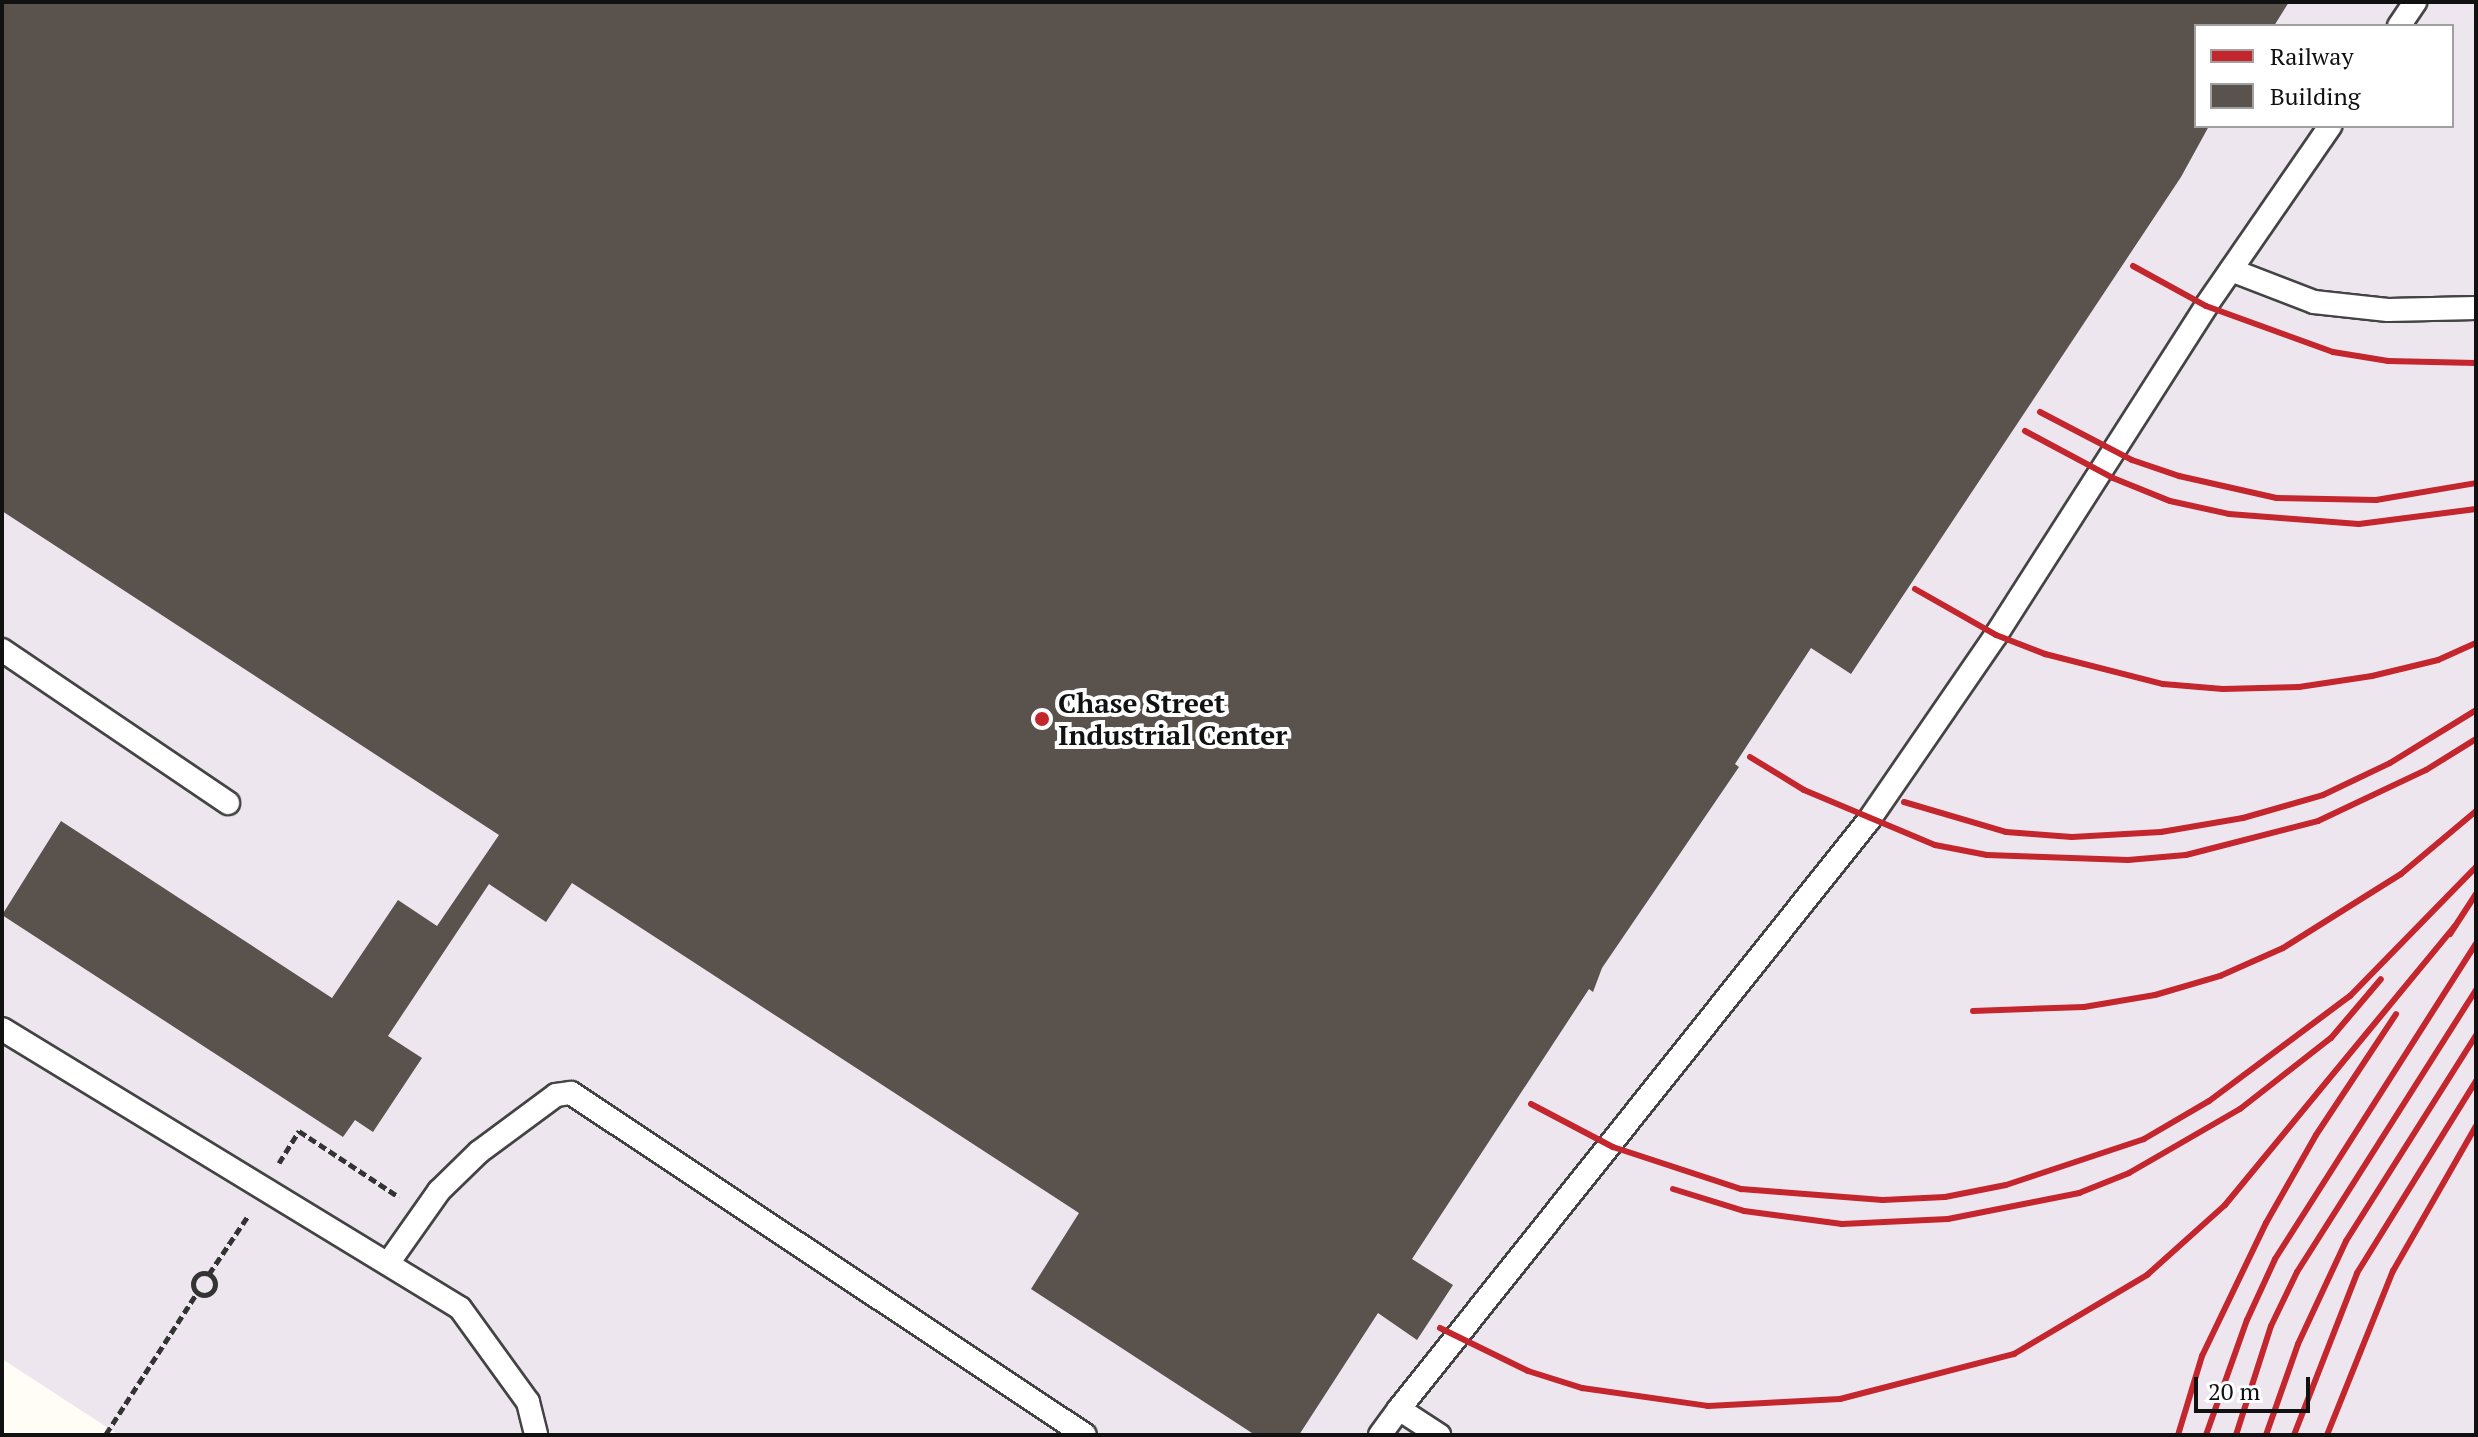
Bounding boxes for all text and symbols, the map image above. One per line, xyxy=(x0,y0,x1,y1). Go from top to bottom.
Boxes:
legend xyxy=(2194,24,2454,128)
text: Railway xyxy=(2270,40,2354,72)
text: Building xyxy=(2270,80,2360,112)
place label: Chase Street Industrial Center xyxy=(1058,686,1287,752)
marker: Chase Street Industrial Center xyxy=(1033,710,1051,728)
scale bar xyxy=(2198,1361,2314,1411)
text: 20 m xyxy=(2208,1375,2260,1407)

